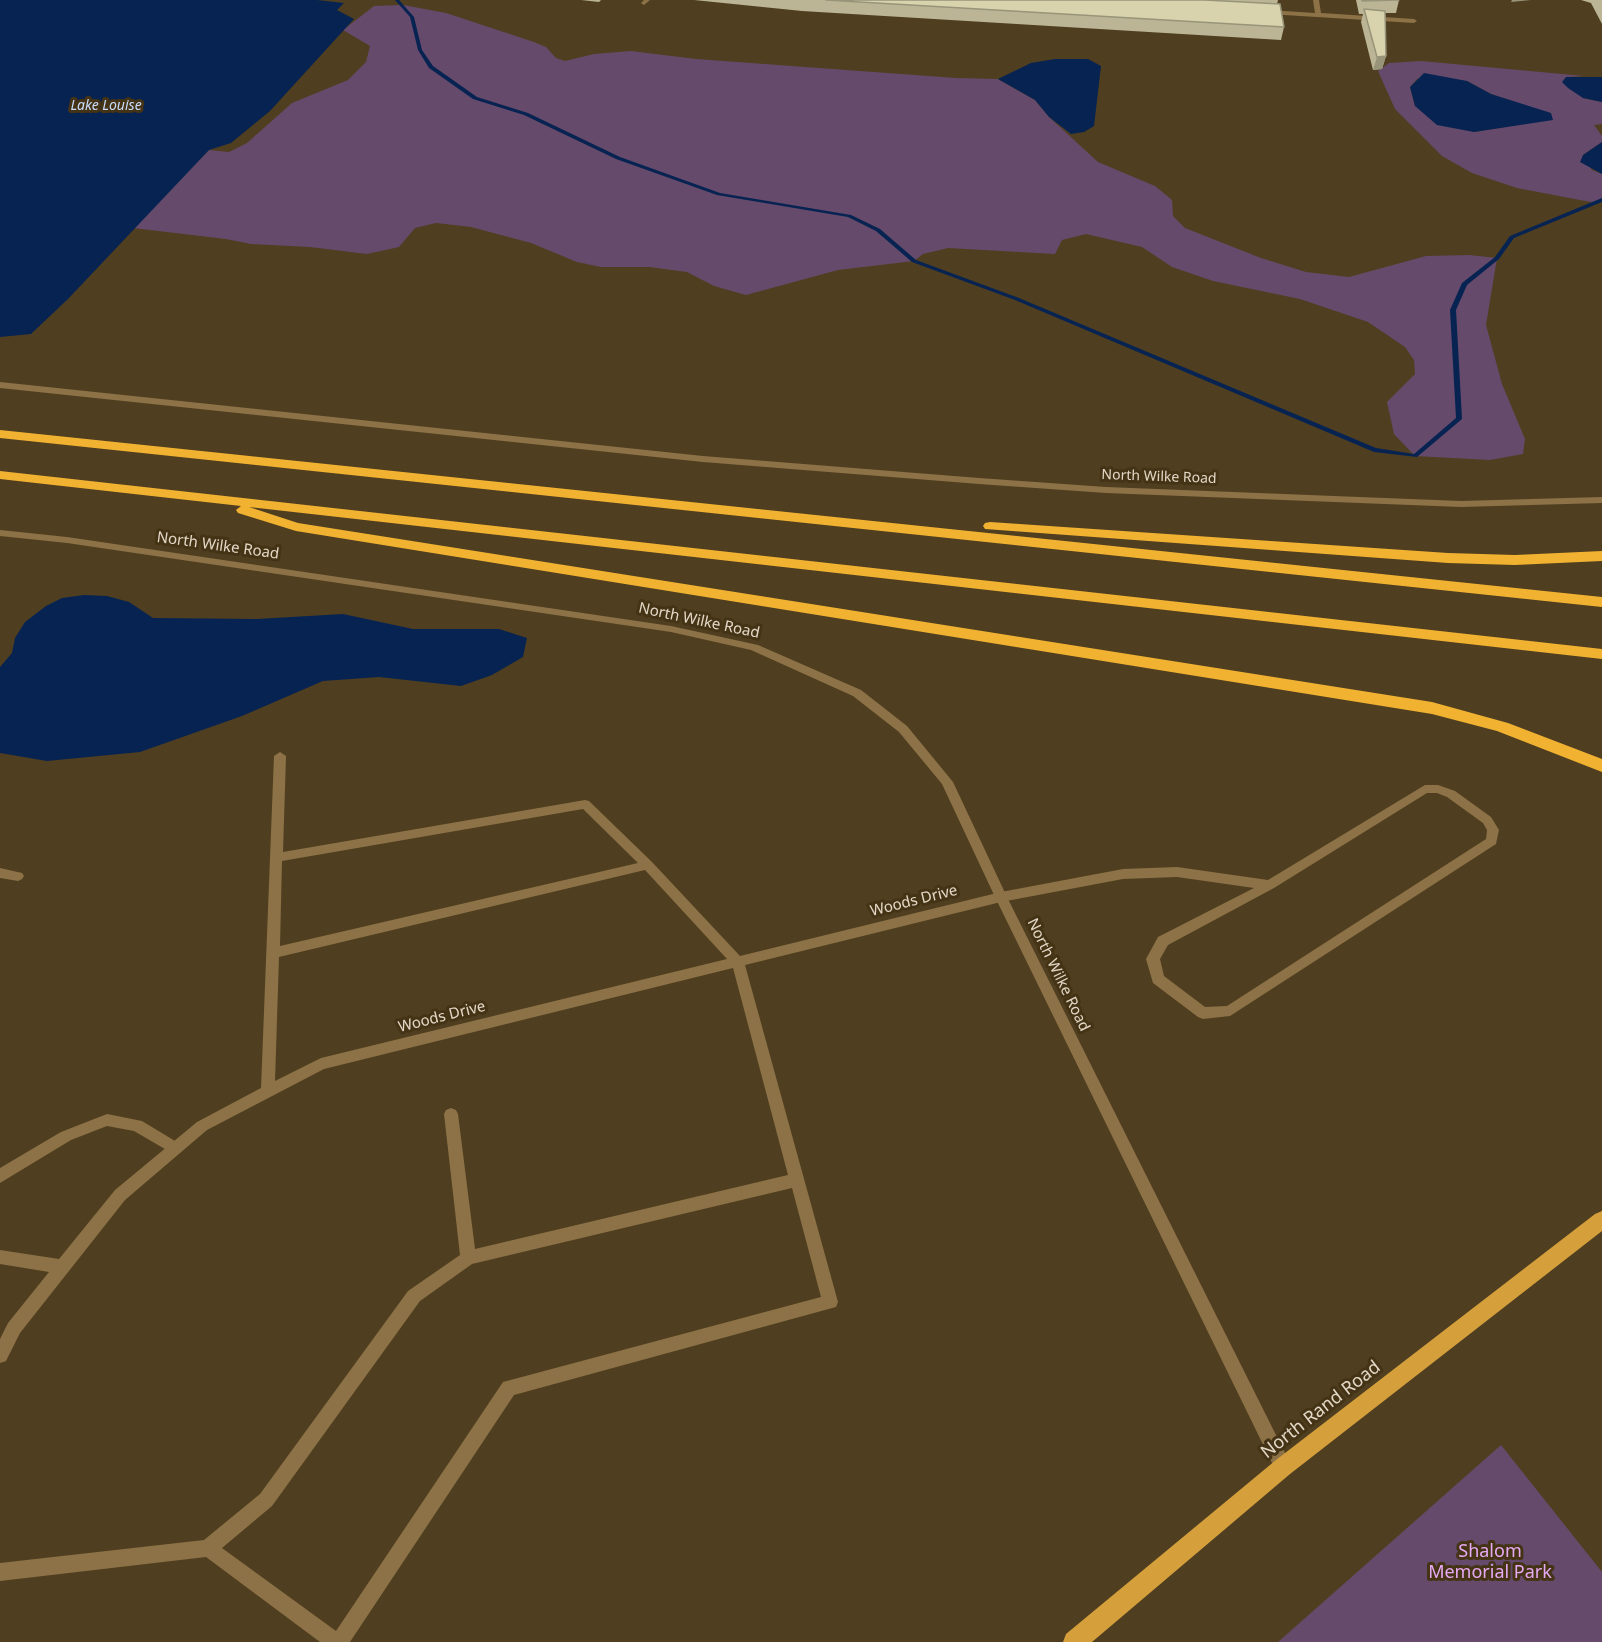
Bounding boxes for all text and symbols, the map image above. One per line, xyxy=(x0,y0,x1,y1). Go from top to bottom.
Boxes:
water label: Lake Louise xyxy=(70,98,142,114)
street label: North Wilke Road xyxy=(1101,467,1217,487)
street label: North Wilke Road xyxy=(156,529,280,563)
street label: North Wilke Road xyxy=(637,599,761,643)
street label: Woods Drive xyxy=(869,881,959,921)
street label: North Wilke Road xyxy=(1023,916,1093,1034)
street label: Woods Drive xyxy=(397,997,487,1037)
street label: North Rand Road xyxy=(1257,1357,1385,1463)
park label: Shalom Memorial Park xyxy=(1428,1541,1552,1584)

